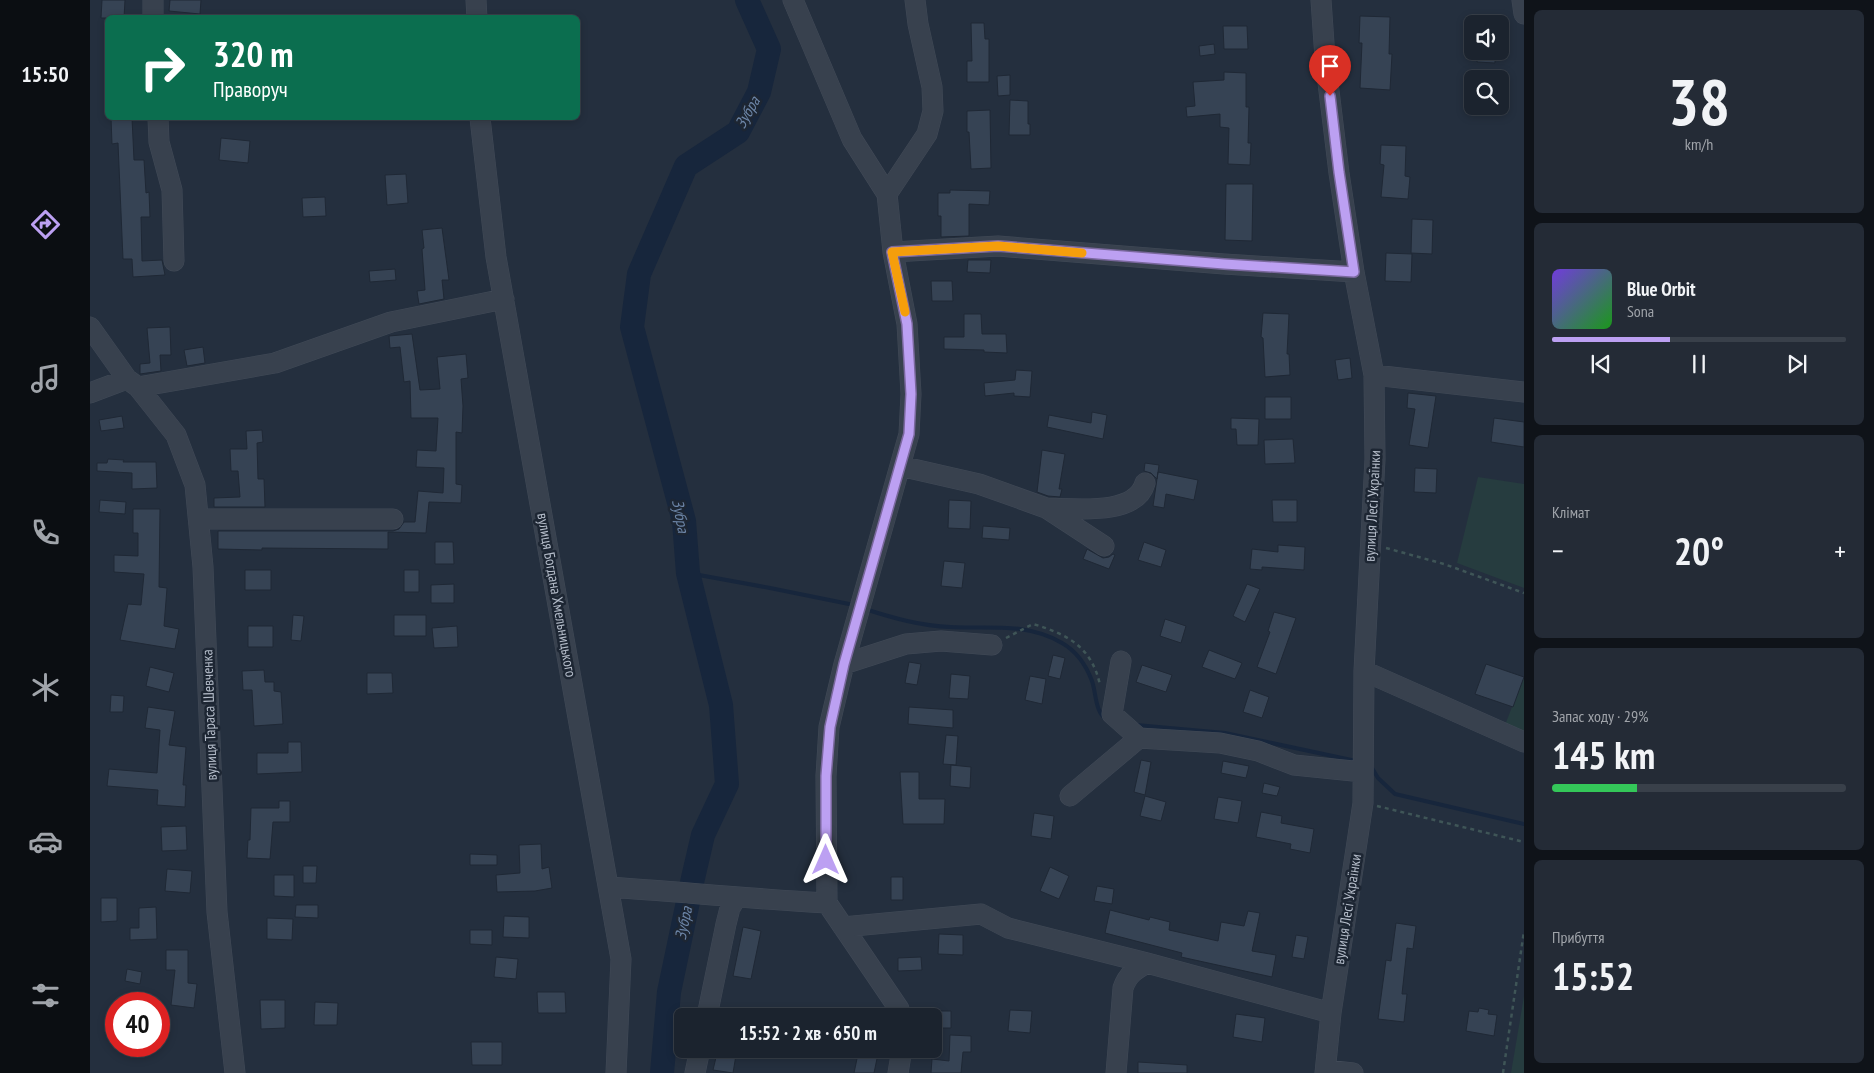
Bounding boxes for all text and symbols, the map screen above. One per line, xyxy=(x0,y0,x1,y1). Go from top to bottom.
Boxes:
map controls xyxy=(1464,15,1509,115)
button: sound xyxy=(1464,15,1509,60)
text: 320 m xyxy=(213,31,294,77)
icon: right xyxy=(130,35,195,100)
pin xyxy=(1309,45,1351,96)
icon: arrive xyxy=(1316,52,1344,80)
text: 38 xyxy=(1668,59,1730,143)
text: 15:50 xyxy=(21,60,69,88)
button: search xyxy=(1464,70,1509,115)
text: Праворуч xyxy=(213,75,288,103)
water label: Зубра xyxy=(730,91,765,131)
text: km/h xyxy=(1685,134,1713,154)
icon: directions xyxy=(28,207,63,242)
text: Blue Orbit xyxy=(1627,277,1696,301)
text: Sona xyxy=(1627,301,1654,321)
icon: previous xyxy=(1587,350,1615,378)
icon: pause xyxy=(1685,350,1713,378)
icon: next xyxy=(1783,350,1811,378)
icon: music xyxy=(28,361,63,396)
street label: вулиця Лесі Українки xyxy=(1360,450,1384,562)
water label: Зубра xyxy=(668,498,694,536)
text: Клімат xyxy=(1552,502,1590,522)
street label: вулиця Богдана Хмельницького xyxy=(533,511,581,679)
icon: phone xyxy=(28,515,63,550)
text: 20° xyxy=(1674,526,1724,575)
text: − xyxy=(1552,532,1564,569)
text: + xyxy=(1834,532,1846,569)
street label: вулиця Тараса Шевченка xyxy=(197,649,221,781)
icon: climate xyxy=(28,670,63,705)
text: Запас ходу · 29% xyxy=(1552,706,1648,726)
text: 145 km xyxy=(1552,730,1655,779)
icon: car xyxy=(28,824,63,859)
position arrow xyxy=(799,833,851,885)
street label: вулиця Лесі Українки xyxy=(1329,852,1365,966)
water label: Зубра xyxy=(670,903,697,941)
text: Прибуття xyxy=(1552,927,1604,947)
text: 15:52 xyxy=(1552,951,1634,1000)
icon: filters xyxy=(28,978,63,1013)
speed limit sign: 40 xyxy=(105,992,170,1057)
text: 15:52 · 2 хв · 650 m xyxy=(739,1021,877,1045)

